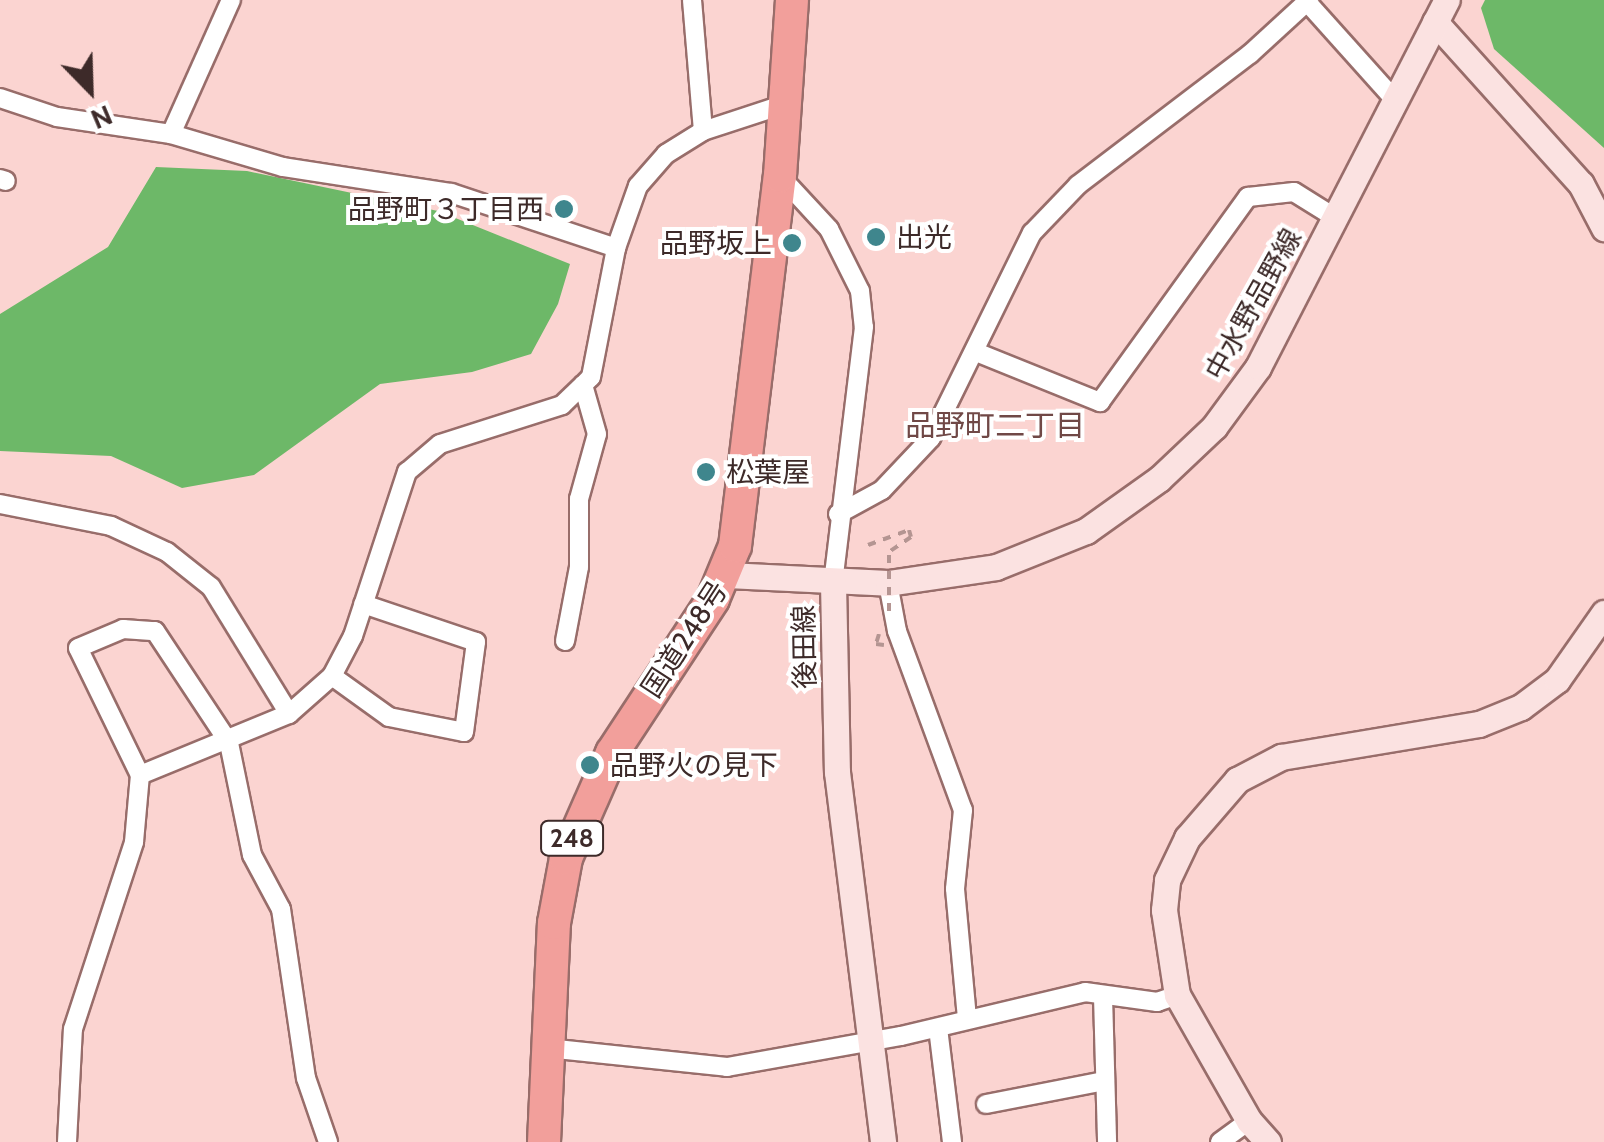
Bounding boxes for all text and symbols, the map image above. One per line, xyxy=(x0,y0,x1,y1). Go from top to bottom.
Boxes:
north arrow xyxy=(40,40,140,140)
text: N xyxy=(86,98,117,137)
place label: 品野町３丁目西 xyxy=(348,192,544,226)
marker: 品野町３丁目西 xyxy=(553,198,575,220)
place label: 出光 xyxy=(896,220,952,254)
street label: 中水野品野線 xyxy=(1198,222,1308,386)
place label: 品野坂上 xyxy=(660,226,772,260)
marker: 出光 xyxy=(865,226,887,248)
marker: 品野坂上 xyxy=(781,232,803,254)
district label: 品野町二丁目 xyxy=(905,408,1085,444)
place label: 松葉屋 xyxy=(726,455,810,489)
marker: 松葉屋 xyxy=(695,461,717,483)
street label: 国道248号 xyxy=(634,575,734,703)
street label: 後田線 xyxy=(786,605,822,689)
place label: 品野火の見下 xyxy=(610,748,778,782)
marker: 品野火の見下 xyxy=(579,754,601,776)
road number: 248 xyxy=(540,818,604,858)

